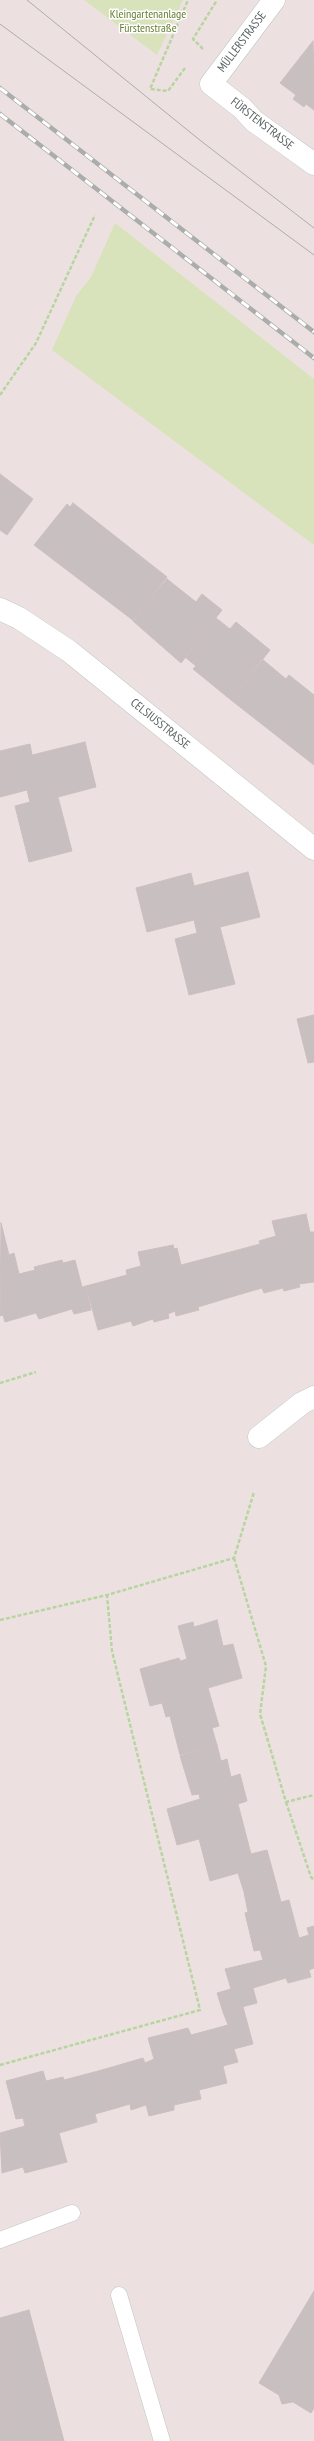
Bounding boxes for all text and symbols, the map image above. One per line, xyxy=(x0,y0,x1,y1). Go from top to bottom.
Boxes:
park label: Kleingartenanlage Fürstenstraße xyxy=(110,8,186,36)
street label: MÜLLERSTRASSE xyxy=(215,9,269,75)
street label: FÜRSTENSTRASSE xyxy=(228,95,296,153)
street label: CELSIUSSTRASSE xyxy=(127,696,193,752)

